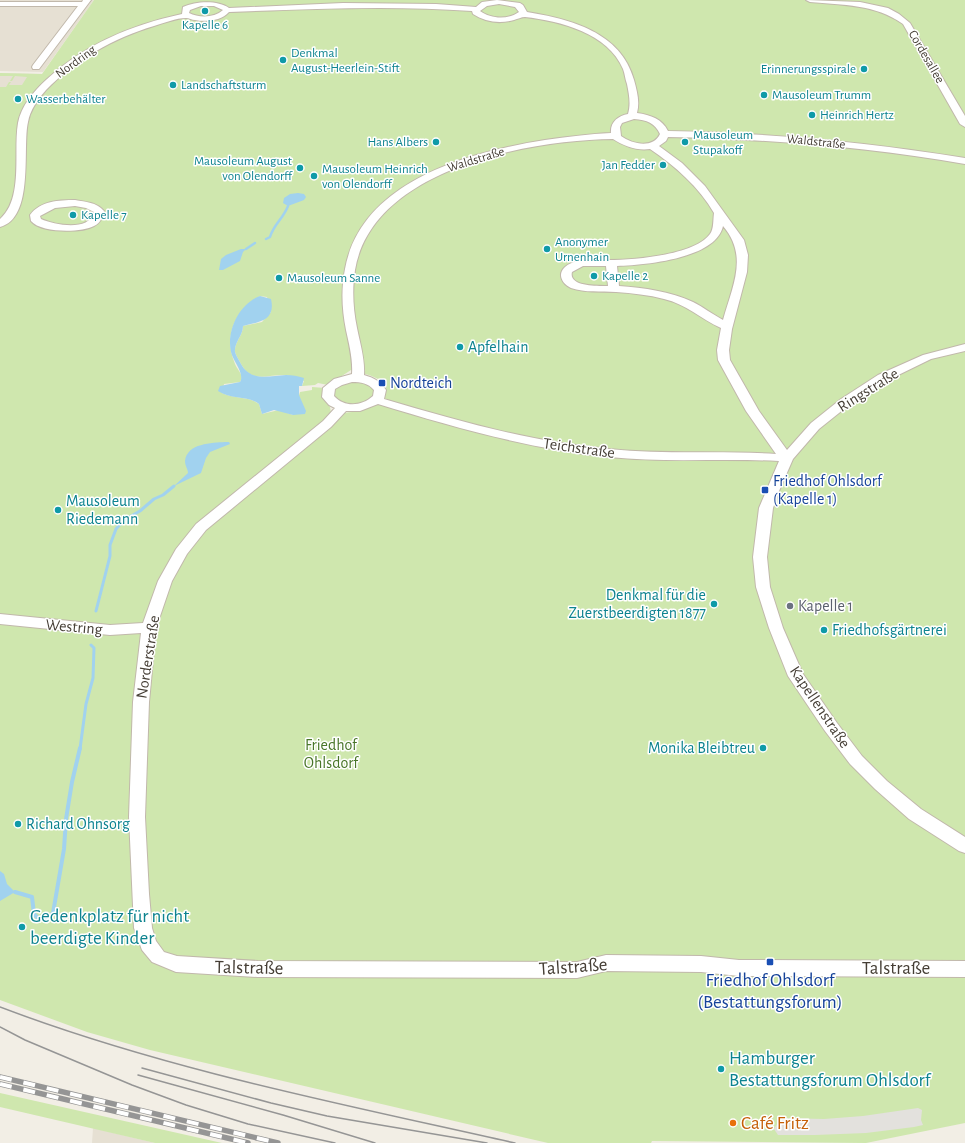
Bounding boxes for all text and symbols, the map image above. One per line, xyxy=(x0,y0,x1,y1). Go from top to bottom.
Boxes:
marker: Kapelle 6 xyxy=(200,6,210,16)
place label: Kapelle 6 xyxy=(182,19,228,32)
street label: Cordesallee xyxy=(906,28,946,86)
street label: Nordring xyxy=(53,43,99,81)
place label: Denkmal August-Heerlein-Stift xyxy=(291,47,400,75)
marker: Denkmal August-Heerlein-Stift xyxy=(278,55,288,65)
place label: Erinnerungsspirale xyxy=(761,63,856,76)
marker: Erinnerungsspirale xyxy=(859,64,869,74)
place label: Landschaftsturm xyxy=(181,79,266,92)
marker: Landschaftsturm xyxy=(168,80,178,90)
place label: Mausoleum Trumm xyxy=(772,89,871,102)
marker: Mausoleum Trumm xyxy=(759,90,769,100)
place label: Wasserbehälter xyxy=(26,93,106,106)
marker: Wasserbehälter xyxy=(13,94,23,104)
place label: Heinrich Hertz xyxy=(820,109,894,122)
marker: Heinrich Hertz xyxy=(807,110,817,120)
place label: Mausoleum Stupakoff xyxy=(693,129,753,157)
street label: Waldstraße xyxy=(786,132,846,152)
place label: Hans Albers xyxy=(367,136,428,149)
marker: Hans Albers xyxy=(431,137,441,147)
marker: Mausoleum Stupakoff xyxy=(680,137,690,147)
street label: Waldstraße xyxy=(446,145,506,175)
place label: Mausoleum August von Olendorff xyxy=(194,155,293,183)
place label: Jan Fedder xyxy=(602,159,656,172)
marker: Jan Fedder xyxy=(658,160,668,170)
marker: Mausoleum August von Olendorff xyxy=(295,163,305,173)
place label: Mausoleum Heinrich von Olendorff xyxy=(322,163,428,191)
marker: Mausoleum Heinrich von Olendorff xyxy=(309,171,319,181)
place label: Kapelle 7 xyxy=(81,209,127,222)
marker: Kapelle 7 xyxy=(68,210,78,220)
place label: Anonymer Urnenhain xyxy=(555,236,609,264)
marker: Anonymer Urnenhain xyxy=(542,244,552,254)
place label: Kapelle 2 xyxy=(602,270,648,283)
marker: Kapelle 2 xyxy=(589,271,599,281)
place label: Mausoleum Sanne xyxy=(287,272,380,285)
marker: Mausoleum Sanne xyxy=(274,273,284,283)
place label: Apfelhain xyxy=(468,339,528,355)
marker: Apfelhain xyxy=(455,342,465,352)
street label: Ringstraße xyxy=(835,365,901,415)
place label: Nordteich xyxy=(390,375,452,391)
marker: Nordteich xyxy=(377,378,387,388)
street label: Teichstraße xyxy=(542,435,616,461)
place label: Friedhof Ohlsdorf (Kapelle 1) xyxy=(773,473,883,507)
marker: Friedhof Ohlsdorf (Kapelle 1) xyxy=(760,485,770,495)
place label: Mausoleum Riedemann xyxy=(66,493,140,527)
marker: Mausoleum Riedemann xyxy=(53,505,63,515)
place label: Denkmal für die Zuerstbeerdigten 1877 xyxy=(568,587,706,621)
place label: Kapelle 1 xyxy=(798,598,853,614)
marker: Denkmal für die Zuerstbeerdigten 1877 xyxy=(709,599,719,609)
marker: Kapelle 1 xyxy=(785,601,795,611)
street label: Norderstraße xyxy=(134,614,162,700)
street label: Westring xyxy=(45,617,103,637)
place label: Friedhofsgärtnerei xyxy=(832,622,947,638)
marker: Friedhofsgärtnerei xyxy=(819,625,829,635)
street label: Kapellenstraße xyxy=(787,663,853,751)
park label: Friedhof Ohlsdorf xyxy=(304,737,359,771)
place label: Monika Bleibtreu xyxy=(648,740,755,756)
marker: Monika Bleibtreu xyxy=(758,743,768,753)
place label: Richard Ohnsorg xyxy=(26,816,130,832)
marker: Richard Ohnsorg xyxy=(13,819,23,829)
place label: Gedenkplatz für nicht beerdigte Kinder xyxy=(30,907,189,948)
marker: Gedenkplatz für nicht beerdigte Kinder xyxy=(17,922,27,932)
street label: Talstraße xyxy=(538,955,608,979)
marker: Friedhof Ohlsdorf (Bestattungsforum) xyxy=(765,957,775,967)
street label: Talstraße xyxy=(215,958,283,978)
street label: Talstraße xyxy=(862,959,930,978)
place label: Friedhof Ohlsdorf (Bestattungsforum) xyxy=(697,971,843,1012)
place label: Hamburger Bestattungsforum Ohlsdorf xyxy=(729,1049,932,1090)
marker: Hamburger Bestattungsforum Ohlsdorf xyxy=(716,1064,726,1074)
place label: Café Fritz xyxy=(741,1114,809,1133)
marker: Café Fritz xyxy=(728,1118,738,1128)

